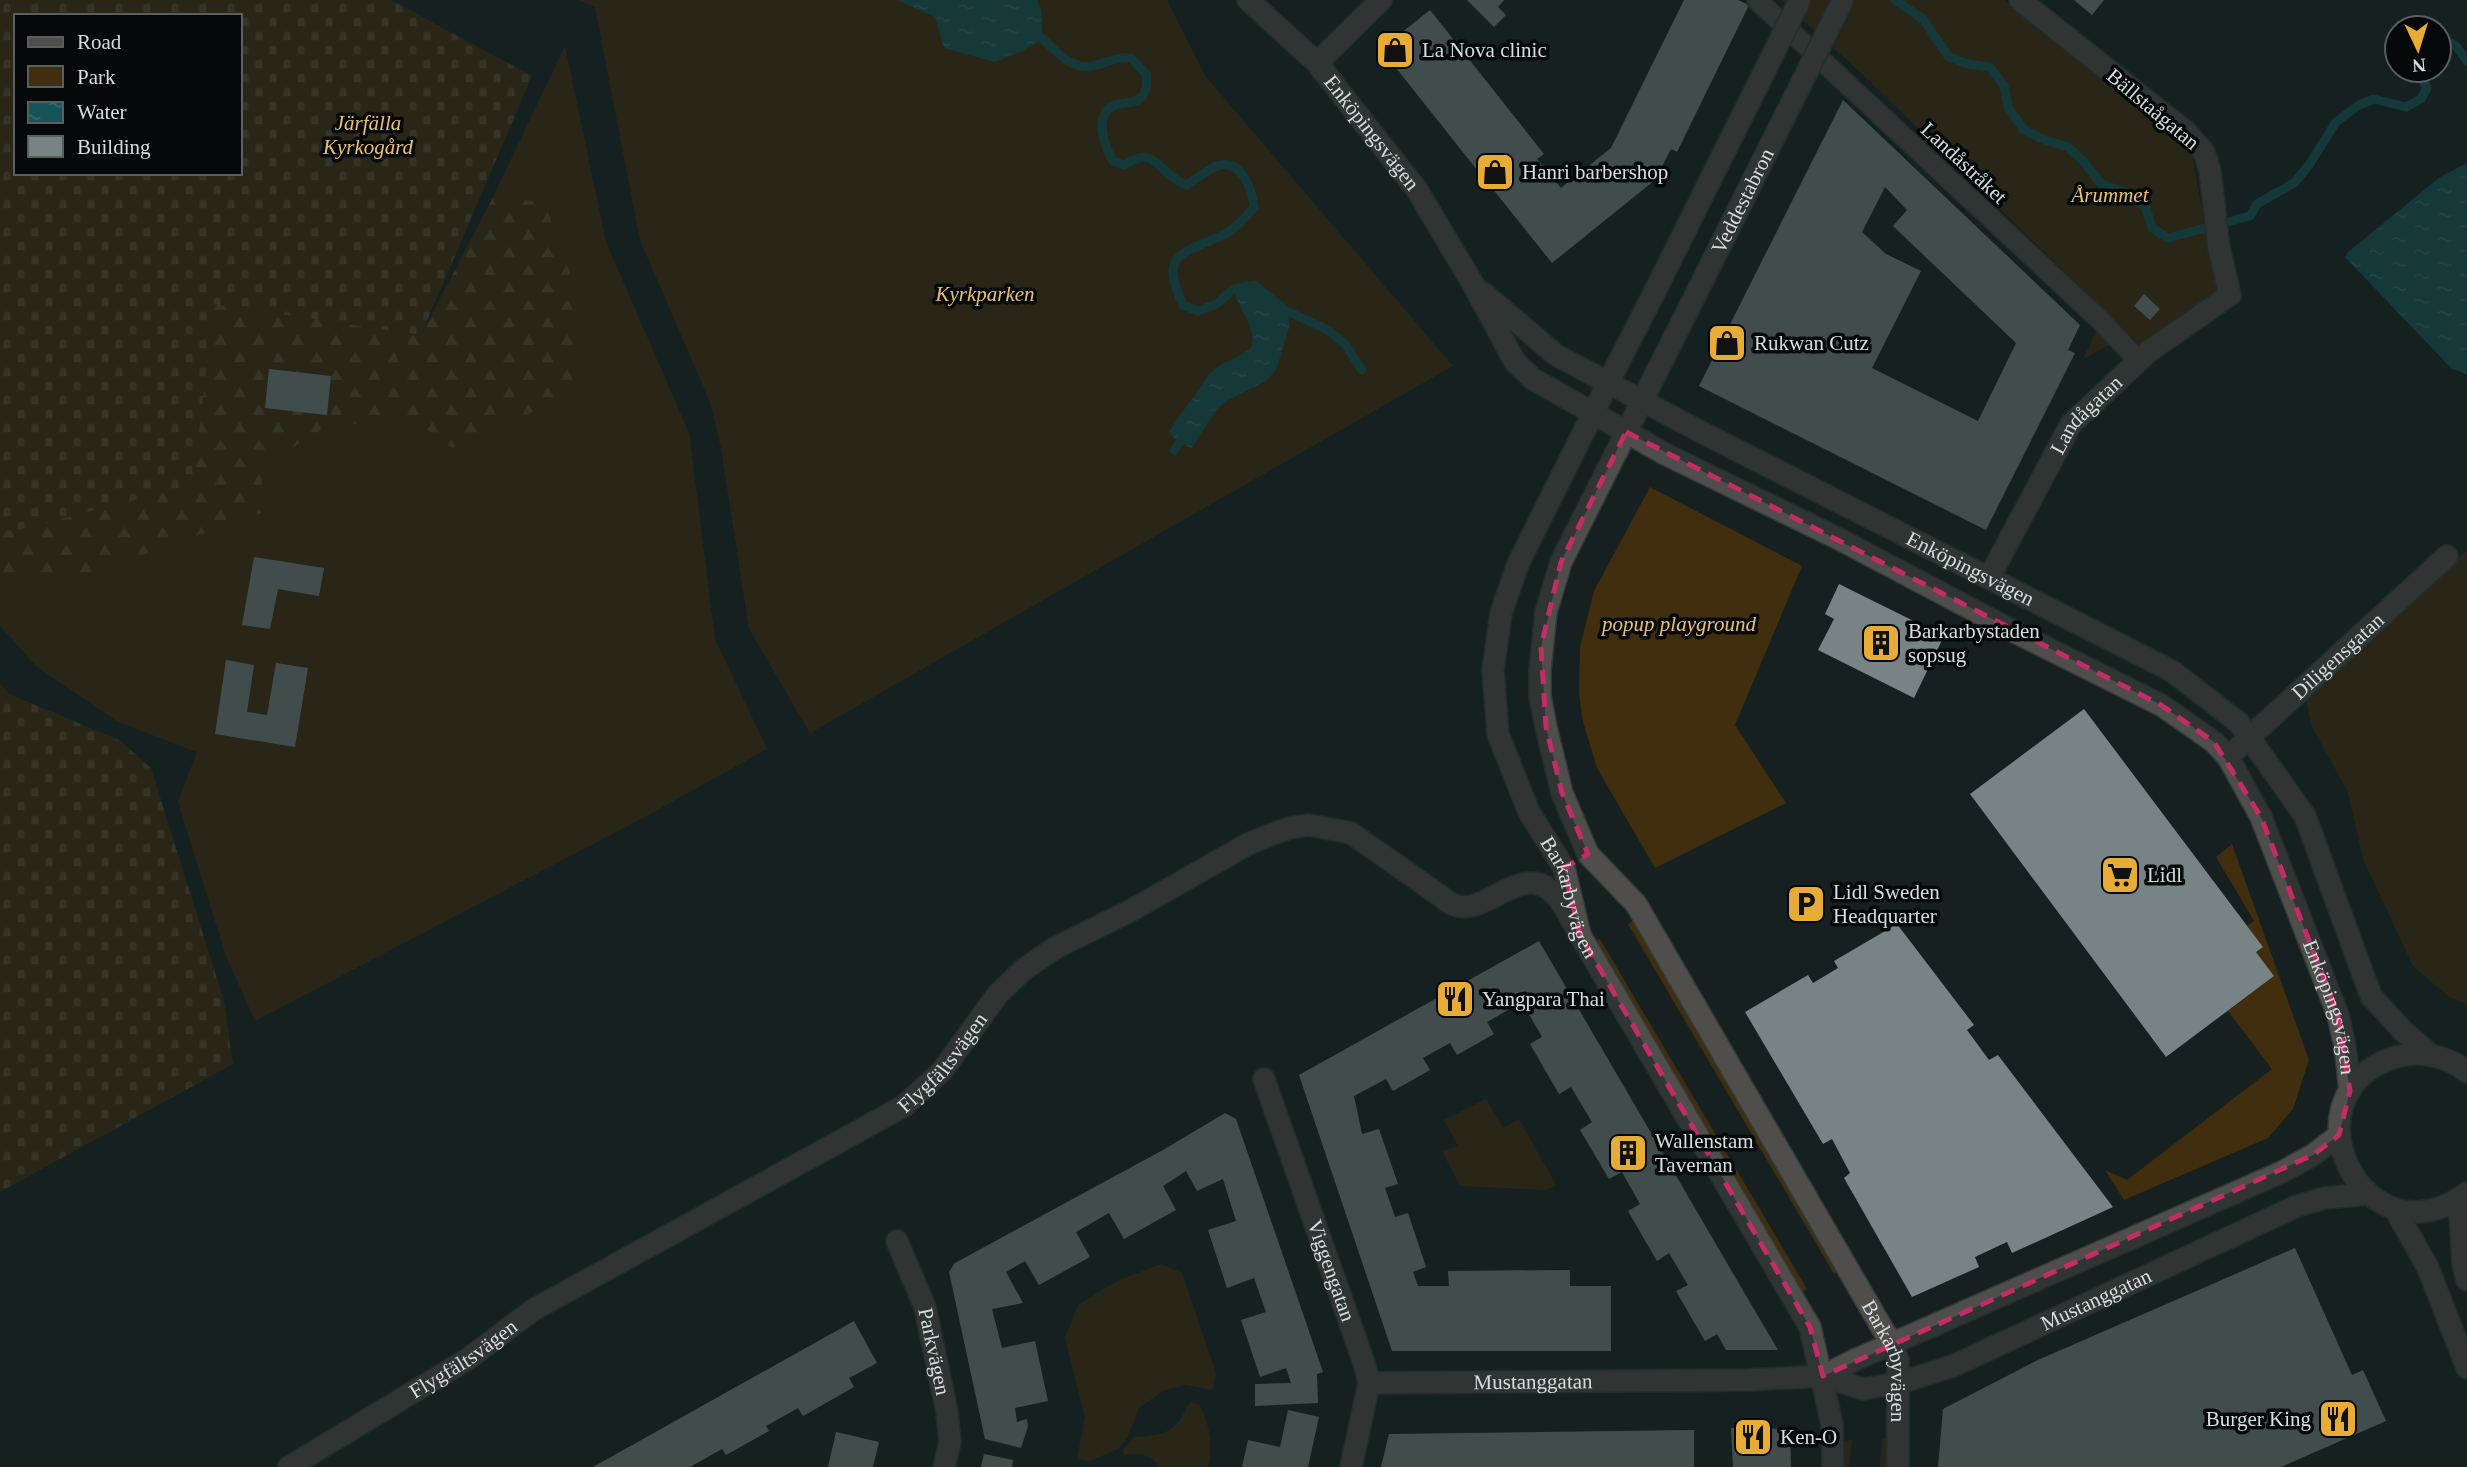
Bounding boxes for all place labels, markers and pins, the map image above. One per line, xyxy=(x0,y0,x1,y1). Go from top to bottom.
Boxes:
shop icon: La Nova clinic xyxy=(1374,29,1416,71)
place label: La Nova clinic xyxy=(1422,38,1547,62)
shop icon: Hanri barbershop xyxy=(1474,151,1516,193)
place label: Hanri barbershop xyxy=(1522,160,1668,184)
shop icon: Rukwan Cutz xyxy=(1706,322,1748,364)
place label: Rukwan Cutz xyxy=(1754,331,1869,355)
place label: Barkarbystaden sopsug xyxy=(1908,619,2040,667)
building icon: Barkarbystaden sopsug xyxy=(1860,622,1902,664)
supermarket icon: Lidl xyxy=(2099,854,2141,896)
place label: Lidl xyxy=(2147,863,2182,887)
place label: Lidl Sweden Headquarter xyxy=(1833,880,1940,928)
parking icon: Lidl Sweden Headquarter xyxy=(1785,883,1827,925)
restaurant icon: Yangpara Thai xyxy=(1434,978,1476,1020)
place label: Yangpara Thai xyxy=(1482,987,1605,1011)
place label: Wallenstam Tavernan xyxy=(1655,1129,1754,1177)
building icon: Wallenstam Tavernan xyxy=(1607,1132,1649,1174)
restaurant icon: Burger King xyxy=(2317,1398,2359,1440)
place label: Burger King xyxy=(2206,1407,2311,1431)
restaurant icon: Ken-O xyxy=(1732,1416,1774,1458)
place label: Ken-O xyxy=(1780,1425,1837,1449)

